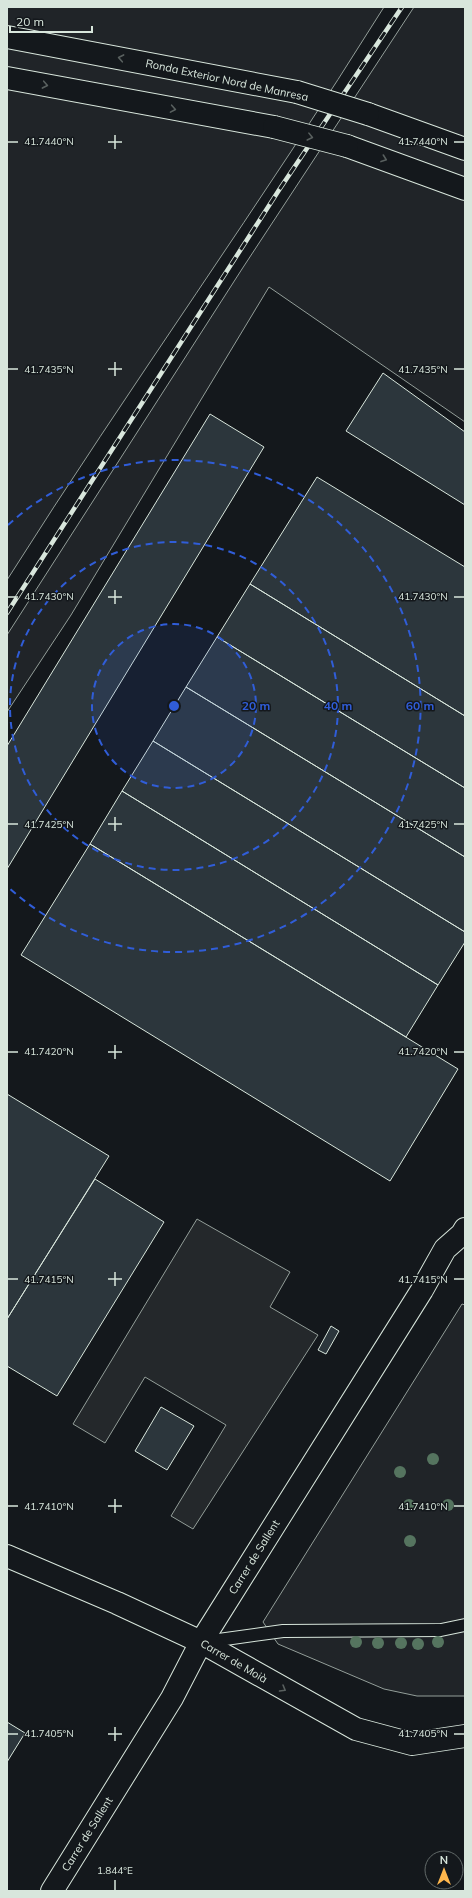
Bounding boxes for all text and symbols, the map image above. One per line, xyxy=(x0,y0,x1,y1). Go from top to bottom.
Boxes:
scale bar xyxy=(10,8,92,34)
text: 20 m xyxy=(16,14,44,29)
one-way arrow xyxy=(118,55,124,63)
street label: Ronda Exterior Nord de Manresa xyxy=(144,56,310,104)
one-way arrow xyxy=(42,80,48,89)
one-way arrow xyxy=(170,104,176,112)
one-way arrow xyxy=(307,132,314,140)
text: 41.7440°N xyxy=(24,135,74,148)
text: 41.7440°N xyxy=(398,135,448,148)
one-way arrow xyxy=(380,155,387,163)
text: 41.7435°N xyxy=(24,363,74,376)
text: 41.7435°N xyxy=(398,363,448,376)
text: 41.7430°N xyxy=(24,590,74,603)
text: 41.7430°N xyxy=(398,590,448,603)
text: 20 m xyxy=(242,698,270,713)
text: 40 m xyxy=(324,698,352,713)
text: 60 m xyxy=(406,698,434,713)
centre of rings xyxy=(167,699,181,713)
text: 41.7425°N xyxy=(24,818,74,831)
text: 41.7425°N xyxy=(398,818,448,831)
text: 41.7420°N xyxy=(24,1045,74,1058)
text: 41.7420°N xyxy=(398,1045,448,1058)
text: 41.7415°N xyxy=(24,1273,74,1286)
text: 41.7415°N xyxy=(398,1273,448,1286)
text: 41.7410°N xyxy=(24,1500,74,1513)
text: 41.7410°N xyxy=(398,1500,448,1513)
street label: Carrer de Sallent xyxy=(226,1517,283,1597)
street label: Carrer de Moià xyxy=(198,1636,270,1686)
one-way arrow xyxy=(279,1685,286,1692)
text: 41.7405°N xyxy=(24,1727,74,1740)
text: 41.7405°N xyxy=(398,1727,448,1740)
street label: Carrer de Sallent xyxy=(59,1794,116,1874)
north arrow xyxy=(424,1850,464,1890)
text: N xyxy=(440,1853,448,1867)
text: 1.844°E xyxy=(97,1864,133,1877)

